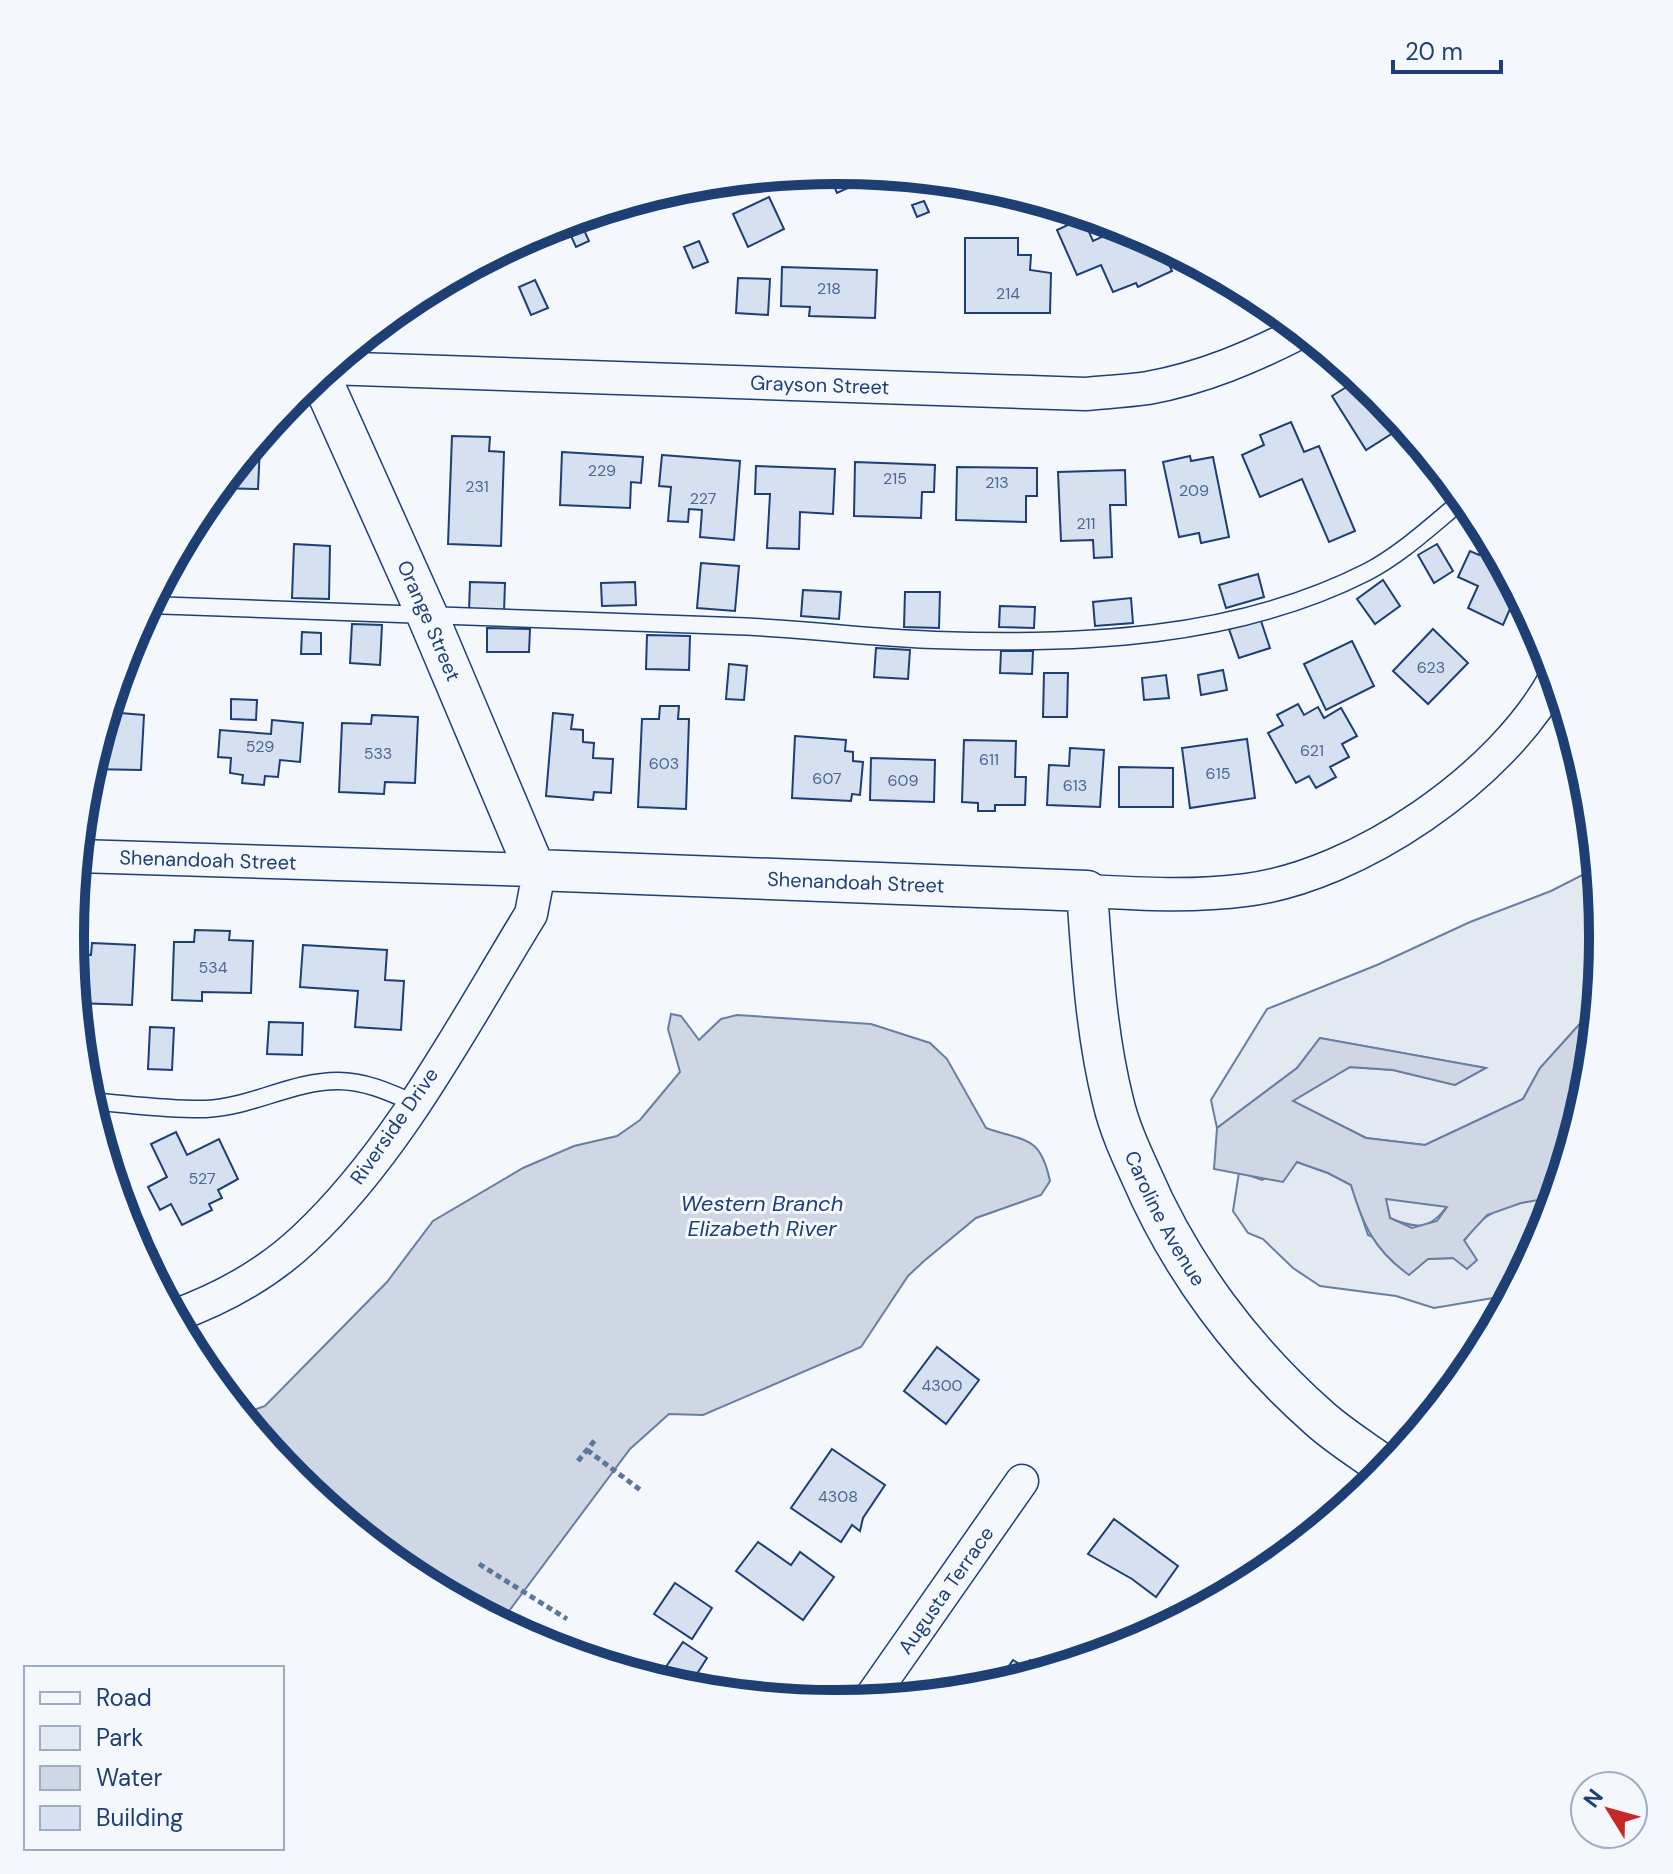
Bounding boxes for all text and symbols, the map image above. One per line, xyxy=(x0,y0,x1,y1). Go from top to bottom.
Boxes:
scale bar xyxy=(1393,24,1501,74)
text: 20 m xyxy=(1405,36,1463,67)
house number: 218 xyxy=(817,278,841,299)
house number: 214 xyxy=(996,283,1020,304)
street label: Grayson Street xyxy=(750,370,890,400)
house number: 229 xyxy=(588,460,616,481)
house number: 215 xyxy=(883,468,907,489)
house number: 213 xyxy=(985,472,1009,493)
house number: 231 xyxy=(465,476,489,497)
house number: 209 xyxy=(1179,480,1209,501)
house number: 227 xyxy=(690,488,716,509)
house number: 211 xyxy=(1076,513,1096,534)
street label: Orange Street xyxy=(391,556,467,685)
house number: 623 xyxy=(1417,657,1445,678)
house number: 529 xyxy=(246,736,274,757)
house number: 621 xyxy=(1300,740,1324,761)
house number: 533 xyxy=(364,743,392,764)
house number: 611 xyxy=(979,749,999,770)
house number: 603 xyxy=(649,753,679,774)
house number: 615 xyxy=(1206,763,1230,784)
house number: 607 xyxy=(812,768,842,789)
house number: 609 xyxy=(887,770,919,791)
house number: 613 xyxy=(1063,775,1087,796)
street label: Shenandoah Street xyxy=(119,844,297,876)
street label: Shenandoah Street xyxy=(767,866,945,899)
house number: 534 xyxy=(199,957,228,978)
street label: Riverside Drive xyxy=(344,1062,444,1190)
street label: Caroline Avenue xyxy=(1119,1147,1211,1291)
house number: 527 xyxy=(189,1168,215,1189)
water label: Western Branch Elizabeth River xyxy=(681,1189,843,1243)
house number: 4300 xyxy=(921,1375,963,1396)
house number: 4308 xyxy=(818,1486,858,1507)
street label: Augusta Terrace xyxy=(892,1521,999,1659)
legend xyxy=(24,1666,284,1850)
text: Road xyxy=(96,1682,152,1713)
text: Park xyxy=(96,1722,143,1753)
text: Water xyxy=(96,1762,162,1793)
north arrow xyxy=(1569,1770,1649,1850)
text: N xyxy=(1577,1783,1610,1813)
text: Building xyxy=(96,1802,183,1833)

